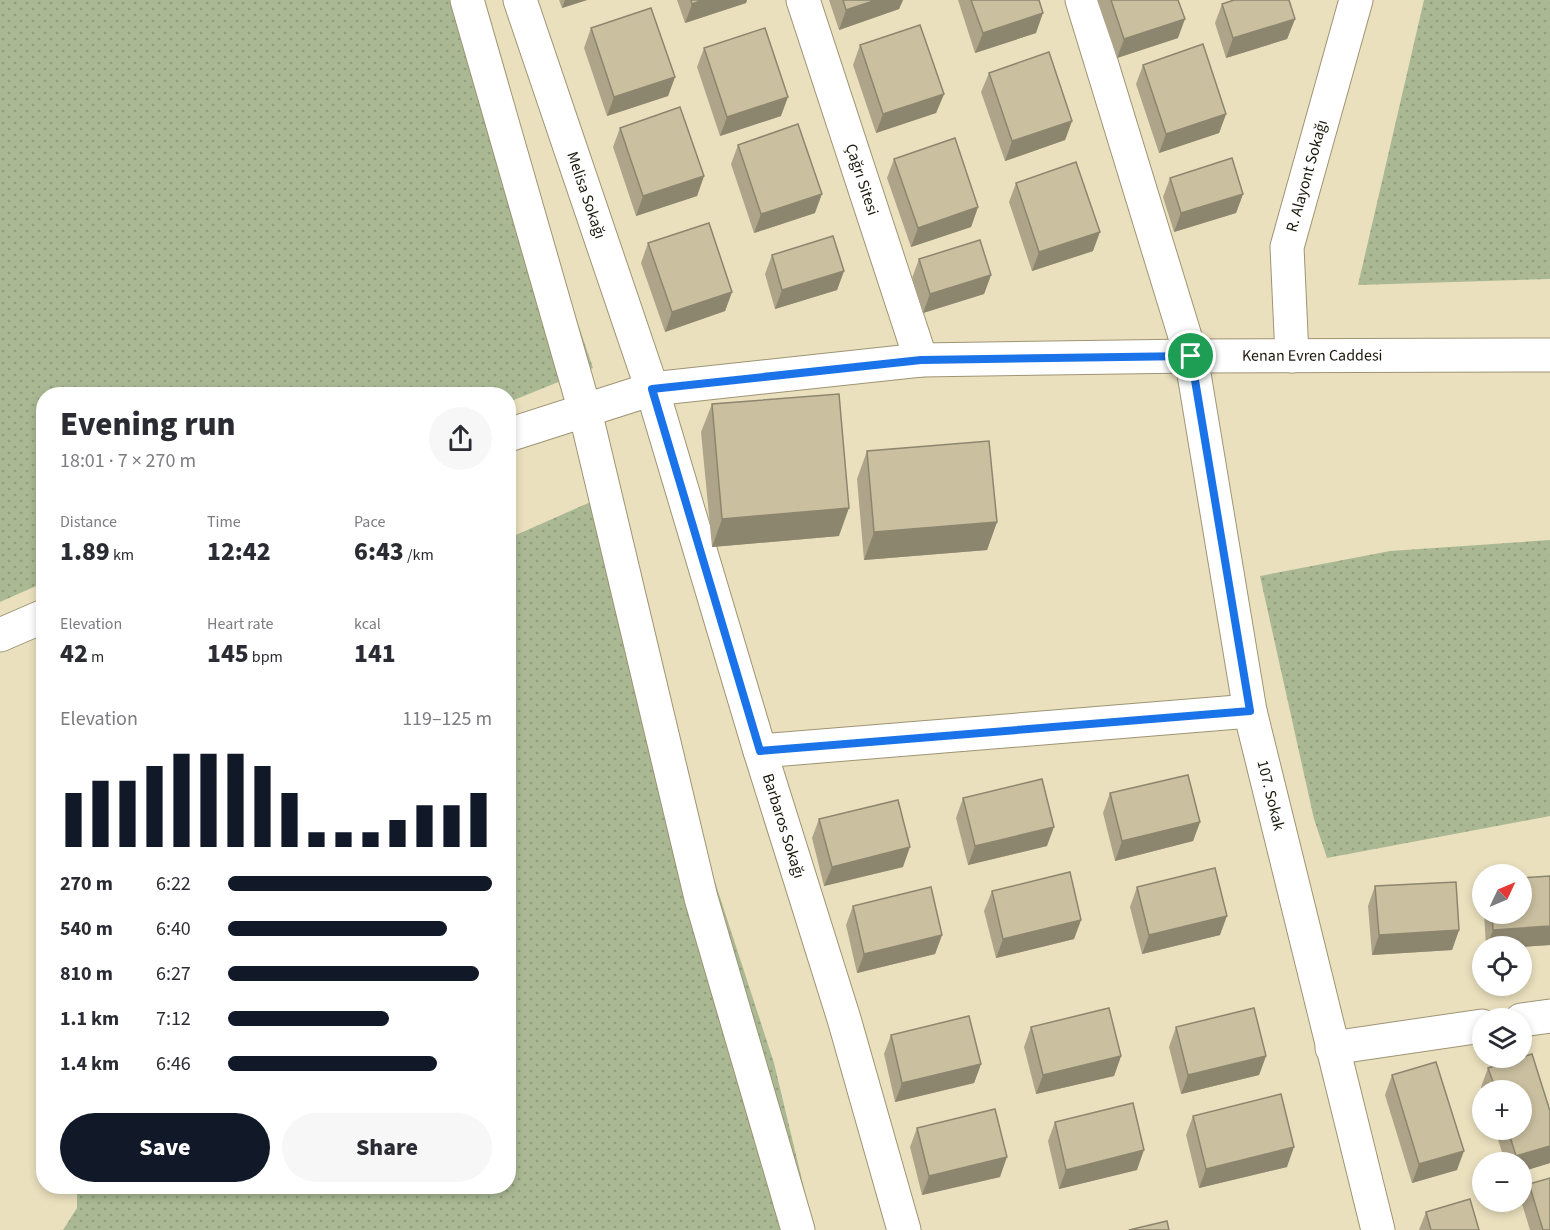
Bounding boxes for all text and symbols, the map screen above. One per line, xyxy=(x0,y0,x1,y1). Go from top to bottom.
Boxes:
street label: R. Alayont Sokağı xyxy=(1281,117,1333,235)
street label: Çağrı Sitesi xyxy=(840,141,884,218)
street label: Melisa Sokağı xyxy=(561,149,611,242)
pin xyxy=(1165,330,1216,381)
icon: arrive xyxy=(1174,339,1207,372)
street label: Kenan Evren Caddesi xyxy=(1242,344,1383,367)
text: Evening run xyxy=(60,401,236,448)
button: share xyxy=(429,407,492,470)
text: 18:01 · 7 × 270 m xyxy=(60,447,196,475)
text: Distance xyxy=(60,511,117,533)
text: Time xyxy=(207,511,241,533)
text: Pace xyxy=(354,511,385,533)
text: 1.89 xyxy=(60,533,110,570)
text: 12:42 xyxy=(207,533,271,570)
text: 6:43 xyxy=(354,533,404,570)
text: km xyxy=(110,544,134,566)
text: /km xyxy=(404,544,434,566)
text: Elevation xyxy=(60,613,122,635)
text: Heart rate xyxy=(207,613,274,635)
text: kcal xyxy=(354,613,381,635)
text: 42 xyxy=(60,635,88,672)
text: 145 xyxy=(207,635,249,672)
text: 141 xyxy=(354,635,396,672)
text: m xyxy=(88,646,104,668)
text: bpm xyxy=(249,646,283,668)
text: Elevation xyxy=(60,705,138,733)
text: 119–125 m xyxy=(402,705,492,733)
street label: 107. Sokak xyxy=(1251,758,1290,833)
street label: Barbaros Sokağı xyxy=(757,771,810,881)
north arrow xyxy=(1472,864,1532,924)
map controls xyxy=(1472,864,1532,1212)
text: 270 m xyxy=(60,870,113,898)
text: 6:22 xyxy=(156,870,191,898)
text: 540 m xyxy=(60,915,113,943)
text: 6:40 xyxy=(156,915,191,943)
button: locate xyxy=(1472,936,1532,996)
text: 810 m xyxy=(60,960,113,988)
text: 6:27 xyxy=(156,960,191,988)
text: 1.1 km xyxy=(60,1005,119,1033)
text: 7:12 xyxy=(156,1005,191,1033)
button: layers xyxy=(1472,1008,1532,1068)
text: 1.4 km xyxy=(60,1050,119,1078)
text: 6:46 xyxy=(156,1050,191,1078)
button: + xyxy=(1472,1080,1532,1140)
button: Save xyxy=(60,1113,270,1182)
button: Share xyxy=(282,1113,492,1182)
button: − xyxy=(1472,1152,1532,1212)

